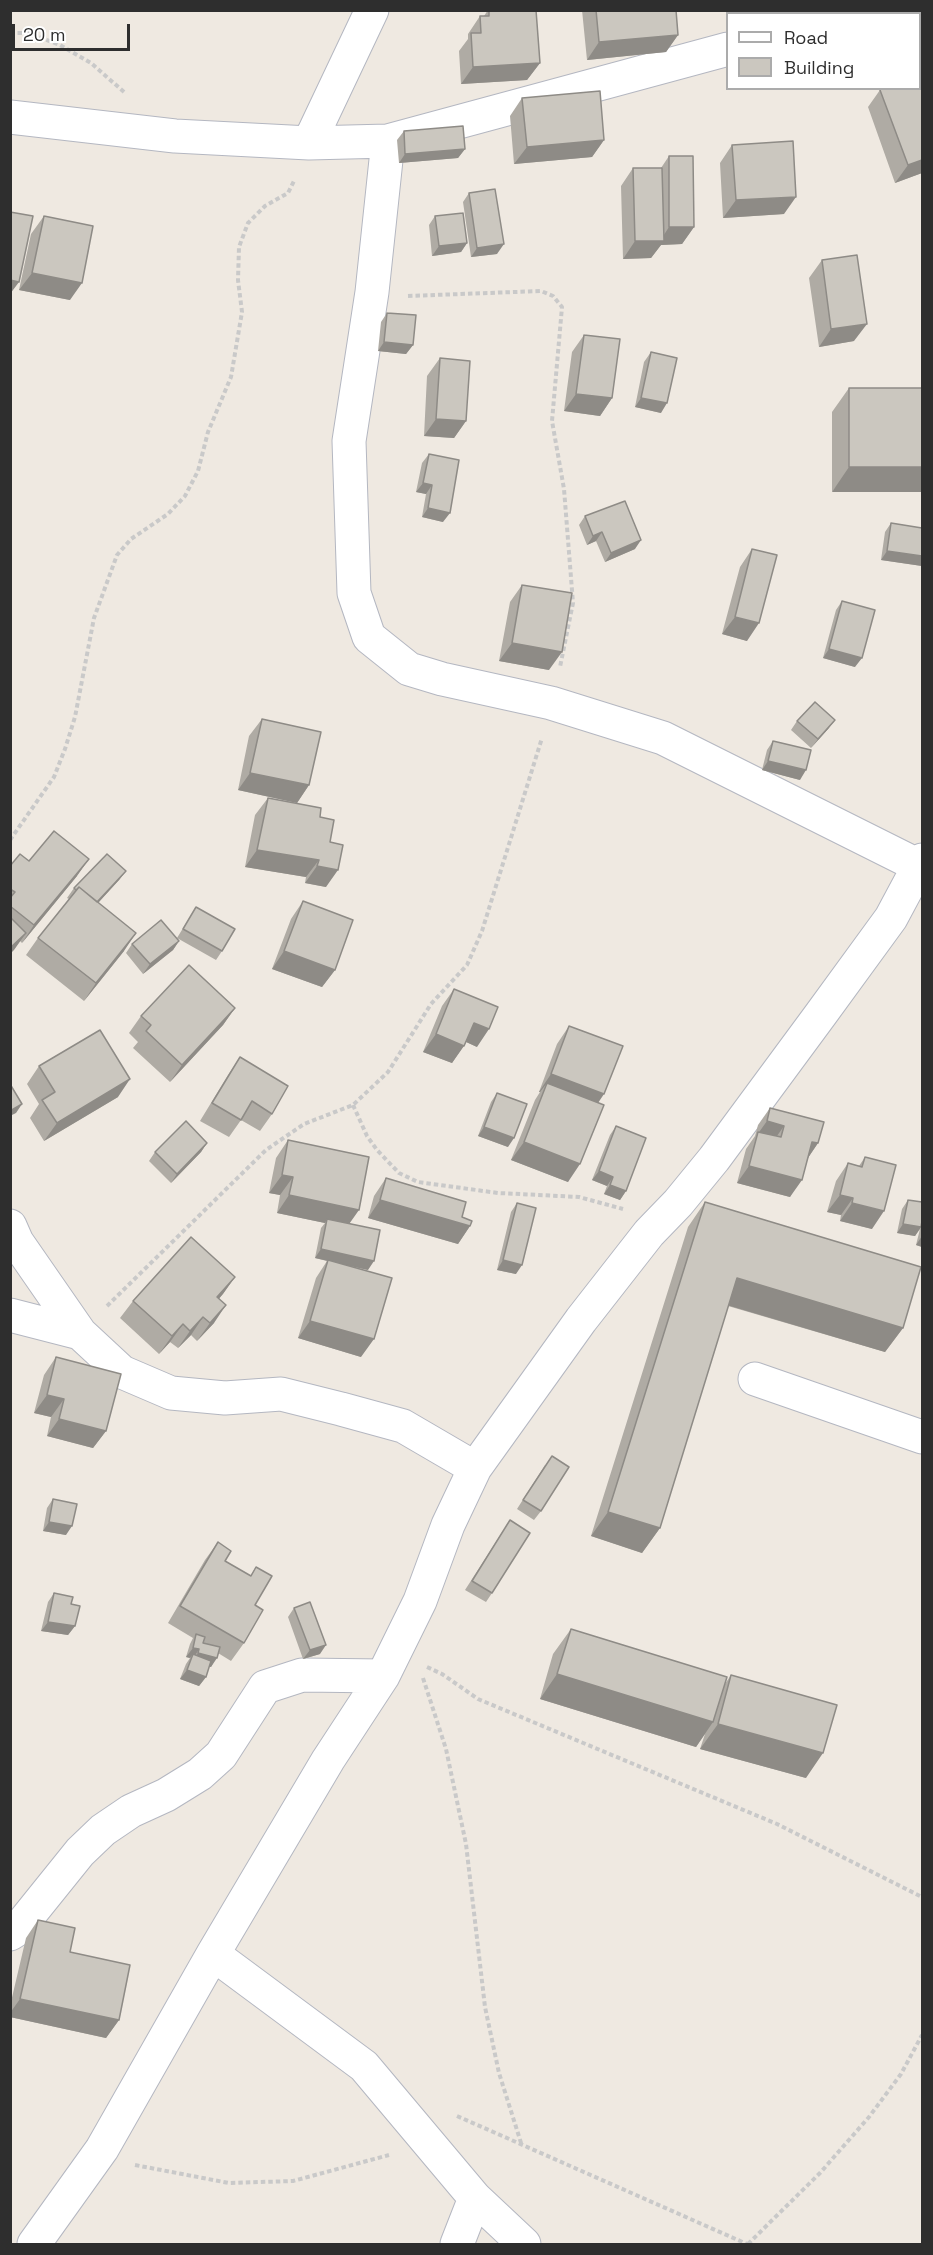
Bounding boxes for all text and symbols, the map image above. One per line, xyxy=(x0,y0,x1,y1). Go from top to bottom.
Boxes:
scale bar xyxy=(15,12,134,50)
legend xyxy=(726,12,921,90)
text: 20 m xyxy=(23,23,66,46)
text: Road xyxy=(784,26,828,49)
text: Building xyxy=(784,56,854,79)

